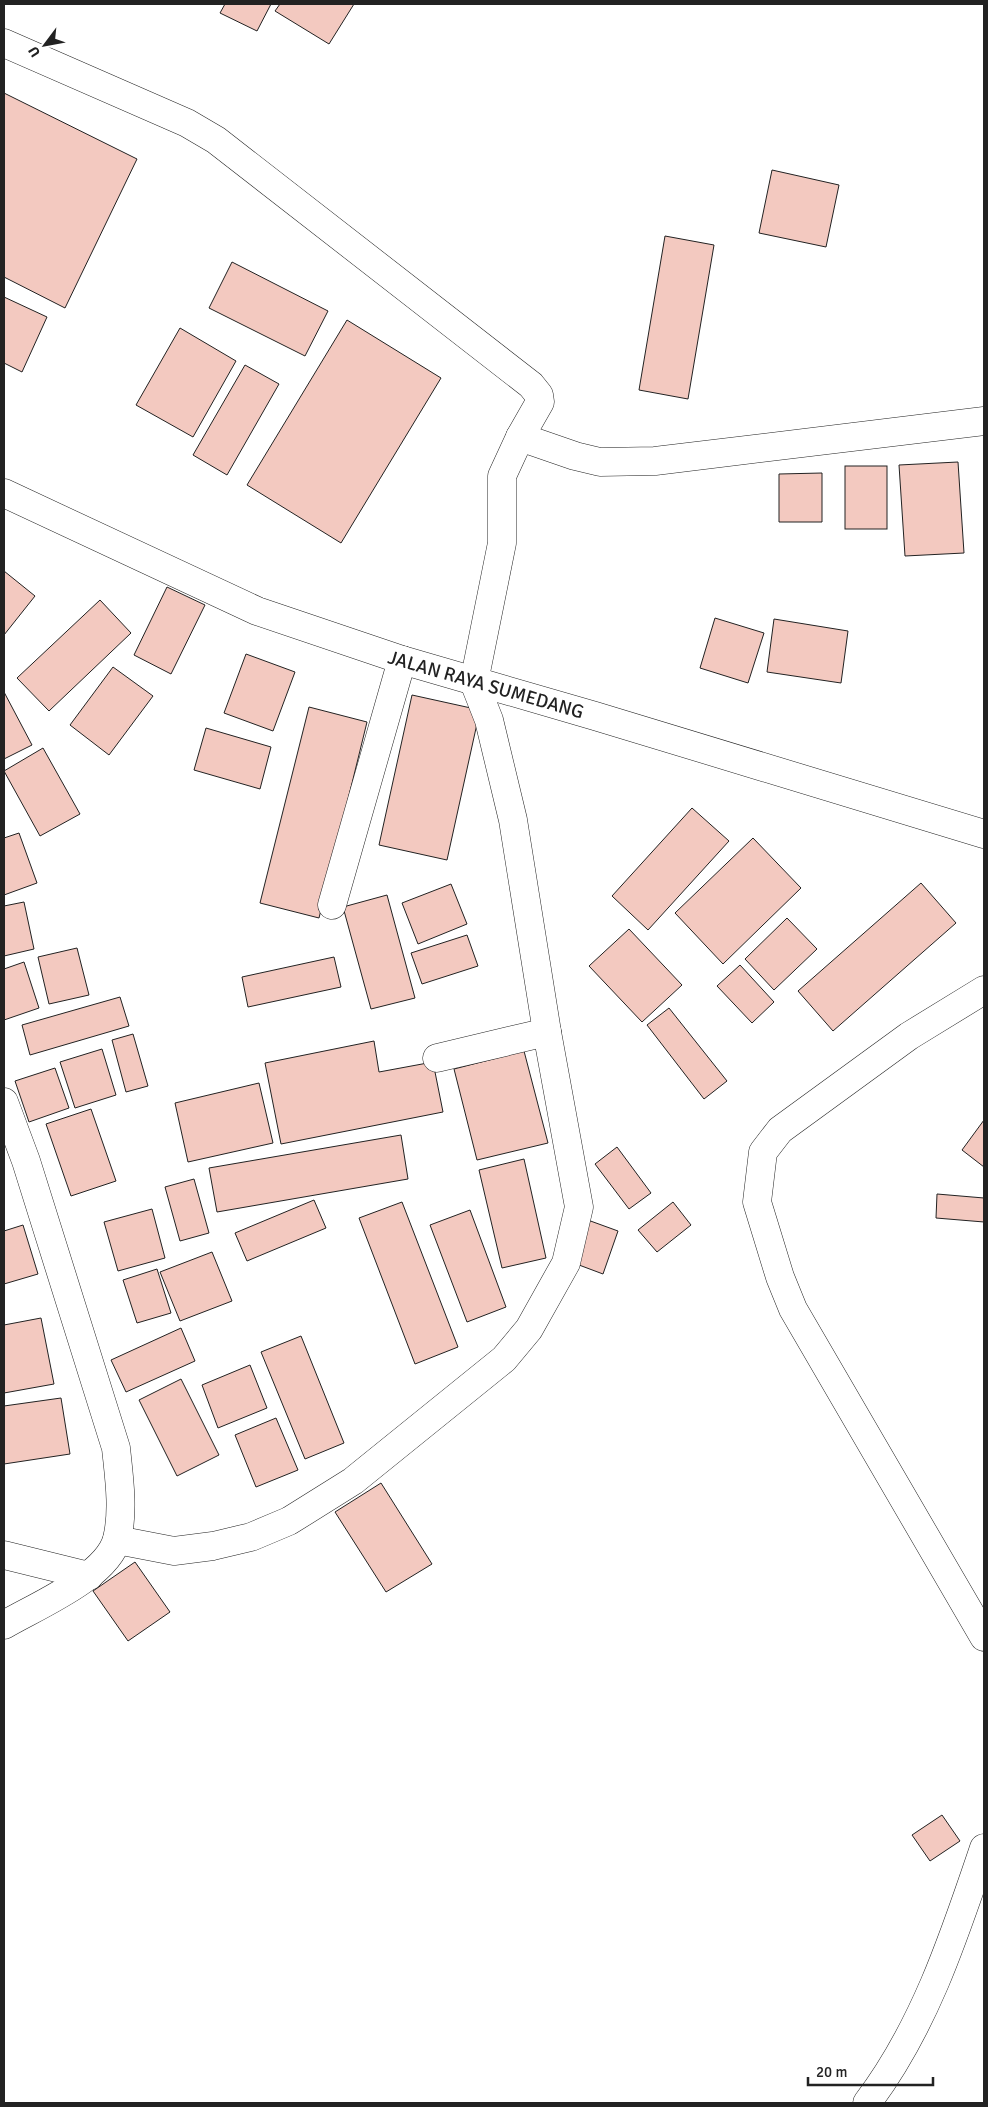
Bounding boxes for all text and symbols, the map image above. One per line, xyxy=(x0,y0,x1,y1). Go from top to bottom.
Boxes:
north arrow xyxy=(20,20,70,70)
text: U xyxy=(25,43,44,60)
street label: JALAN RAYA SUMEDANG xyxy=(385,645,586,724)
scale bar xyxy=(808,2054,933,2086)
text: 20 m xyxy=(816,2063,847,2081)

